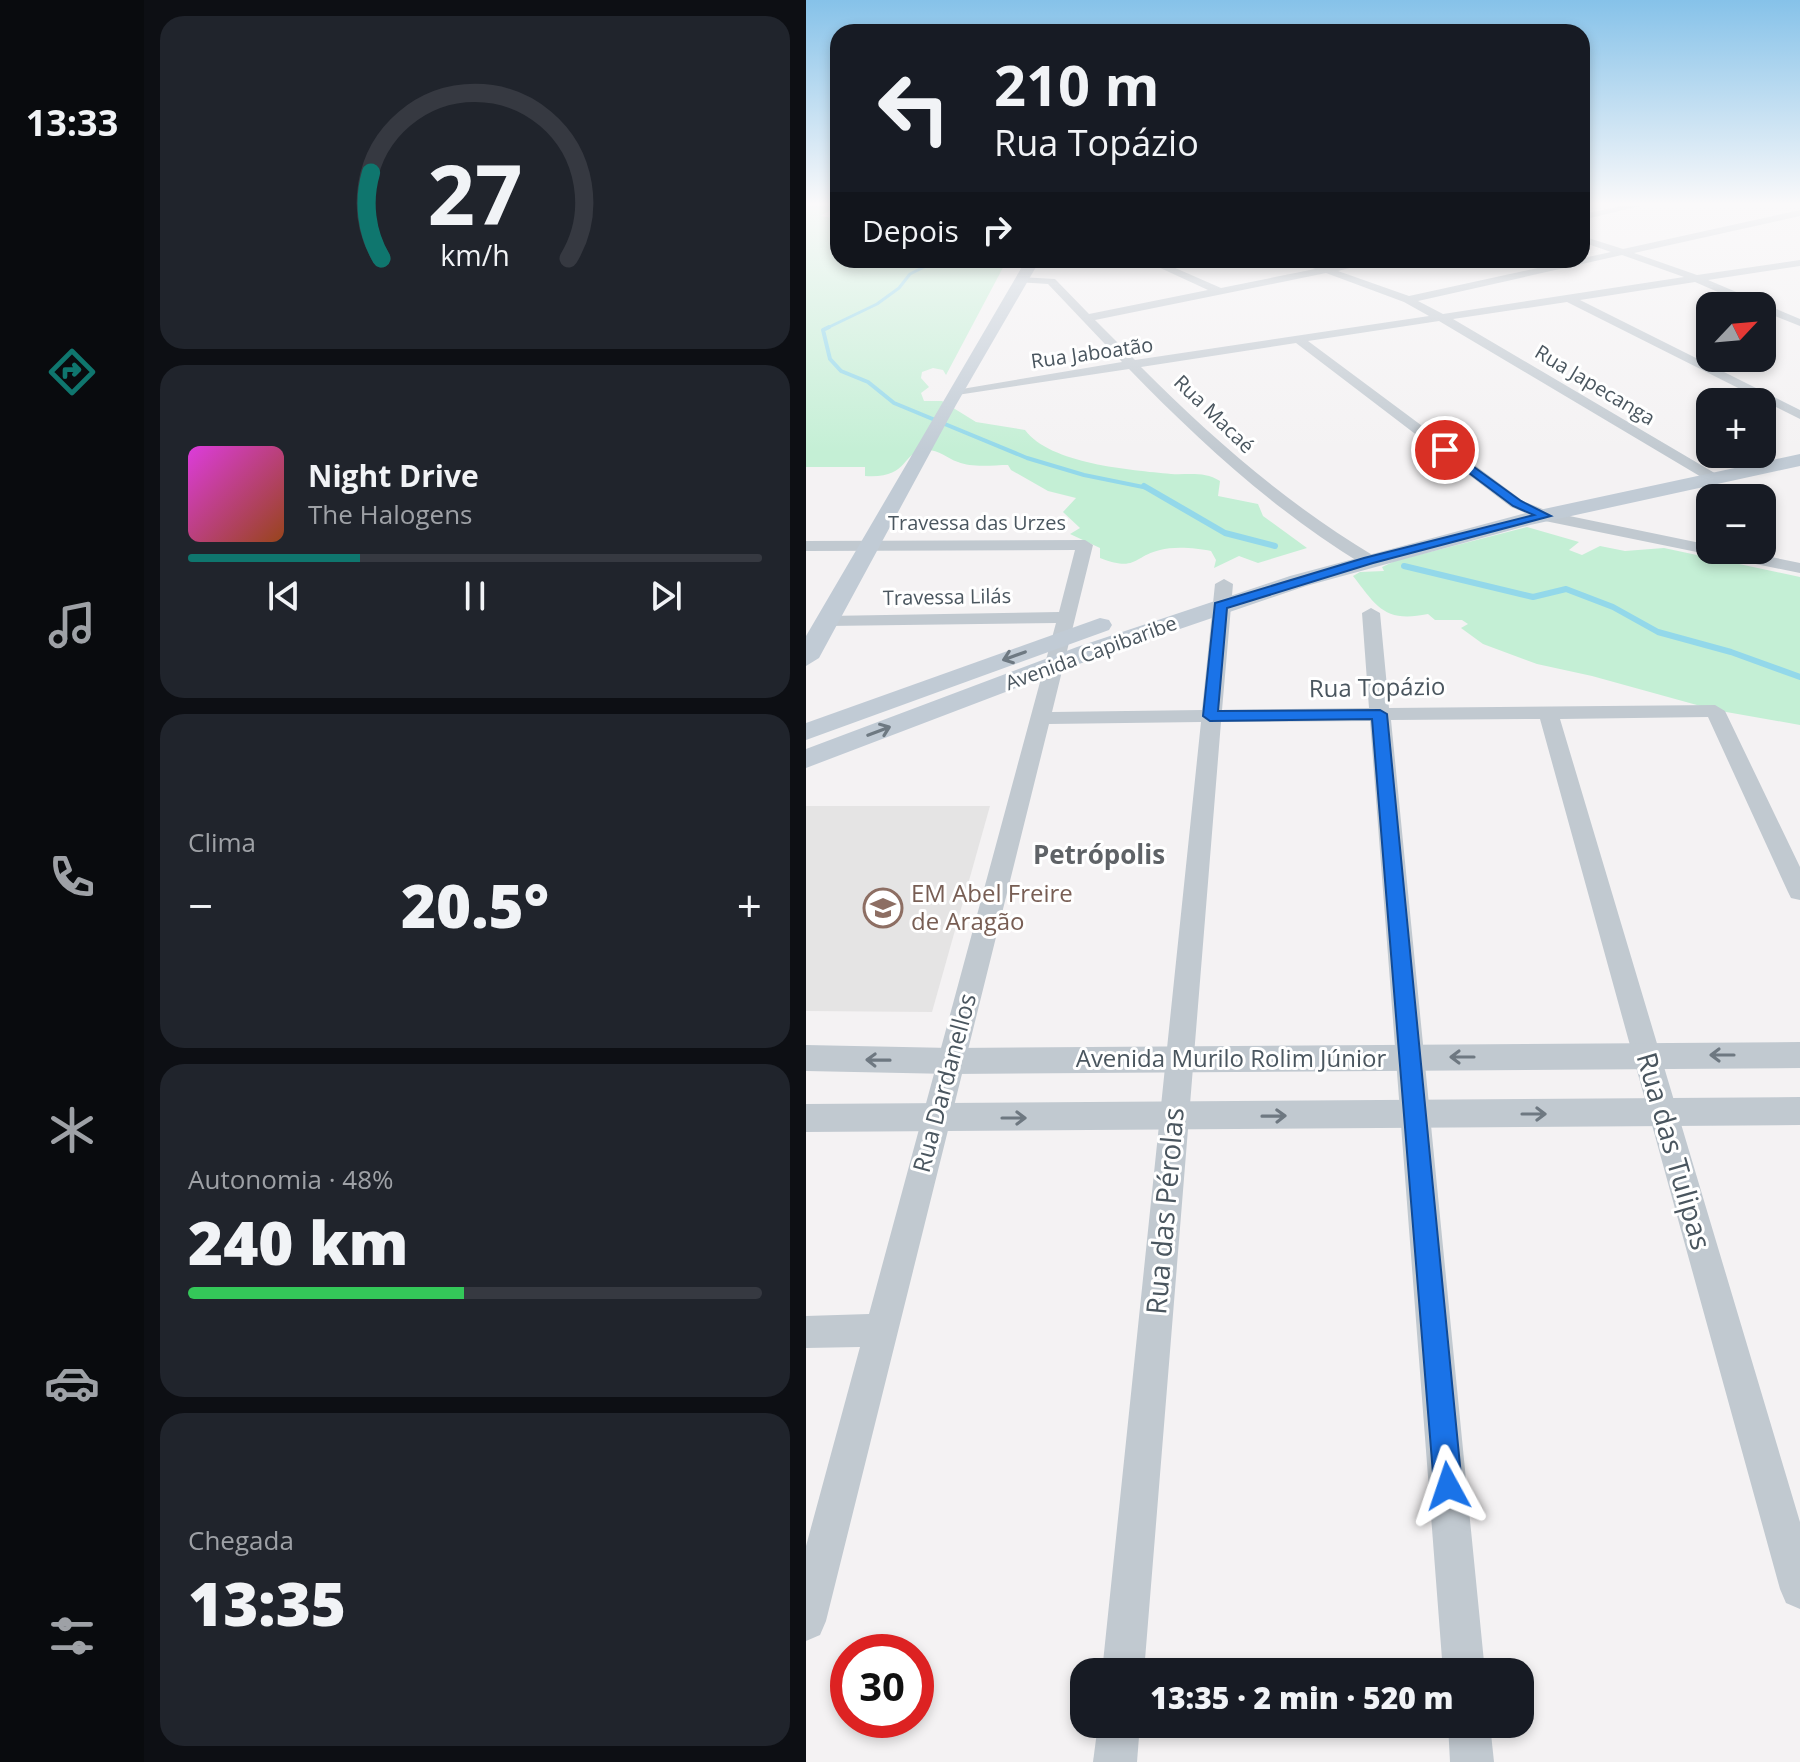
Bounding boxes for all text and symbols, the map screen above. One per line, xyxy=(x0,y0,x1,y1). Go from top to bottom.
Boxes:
text: 210 m xyxy=(994,46,1160,122)
icon: left xyxy=(862,56,966,160)
text: 13:33 xyxy=(26,98,118,147)
text: Rua Topázio xyxy=(994,118,1199,167)
text: 27 xyxy=(427,135,523,248)
icon: right xyxy=(975,208,1019,252)
text: Depois xyxy=(862,210,959,251)
text: km/h xyxy=(440,235,510,274)
north arrow xyxy=(1696,292,1776,372)
map controls xyxy=(1696,292,1776,564)
street label: Rua Jaboatão xyxy=(1029,331,1155,374)
street label: Rua Japecanga xyxy=(1530,338,1660,431)
icon: directions xyxy=(44,344,100,400)
street label: Rua Macaé xyxy=(1168,369,1260,459)
button: + xyxy=(1696,388,1776,468)
pin xyxy=(1411,416,1479,484)
icon: arrive xyxy=(1423,428,1467,472)
text: Night Drive xyxy=(308,455,479,496)
button: − xyxy=(1696,484,1776,564)
text: The Halogens xyxy=(308,496,473,532)
street label: Travessa das Urzes xyxy=(888,509,1066,536)
icon: previous xyxy=(262,574,306,618)
icon: pause xyxy=(453,574,497,618)
icon: next xyxy=(644,574,688,618)
street label: Travessa Lilás xyxy=(883,582,1011,611)
icon: music xyxy=(44,597,100,653)
street label: Avenida Capibaribe xyxy=(1001,609,1180,696)
one-way arrow xyxy=(1002,650,1027,664)
street label: Rua Topázio xyxy=(1308,669,1446,704)
one-way arrow xyxy=(866,723,891,737)
text: Clima xyxy=(188,824,256,860)
district label: Petrópolis xyxy=(1033,836,1165,872)
icon: phone xyxy=(44,849,100,905)
text: 20.5° xyxy=(401,864,549,946)
text: − xyxy=(188,875,213,935)
text: + xyxy=(737,875,762,935)
place label: EM Abel Freire de Aragão xyxy=(911,876,1073,937)
school or university icon: EM Abel Freire de Aragão xyxy=(862,887,904,929)
street label: Rua Dardanellos xyxy=(904,990,983,1176)
street label: Avenida Murilo Rolim Júnior xyxy=(1076,1041,1386,1074)
street label: Rua das Tulipas xyxy=(1629,1048,1721,1254)
one-way arrow xyxy=(1709,1048,1736,1063)
one-way arrow xyxy=(1449,1049,1476,1065)
one-way arrow xyxy=(865,1052,892,1067)
icon: climate xyxy=(44,1102,100,1158)
street label: Rua das Pérolas xyxy=(1136,1106,1192,1316)
one-way arrow xyxy=(1520,1106,1547,1121)
one-way arrow xyxy=(1260,1108,1287,1124)
one-way arrow xyxy=(1000,1110,1027,1126)
text: Autonomia · 48% xyxy=(188,1161,394,1197)
text: 240 km xyxy=(188,1201,409,1283)
icon: car xyxy=(44,1355,100,1411)
position arrow xyxy=(1406,1444,1490,1528)
text: Chegada xyxy=(188,1522,294,1558)
text: 13:35 xyxy=(188,1562,346,1644)
icon: filters xyxy=(44,1608,100,1664)
speed limit sign: 30 xyxy=(830,1634,934,1738)
text: 13:35 · 2 min · 520 m xyxy=(1150,1677,1454,1718)

